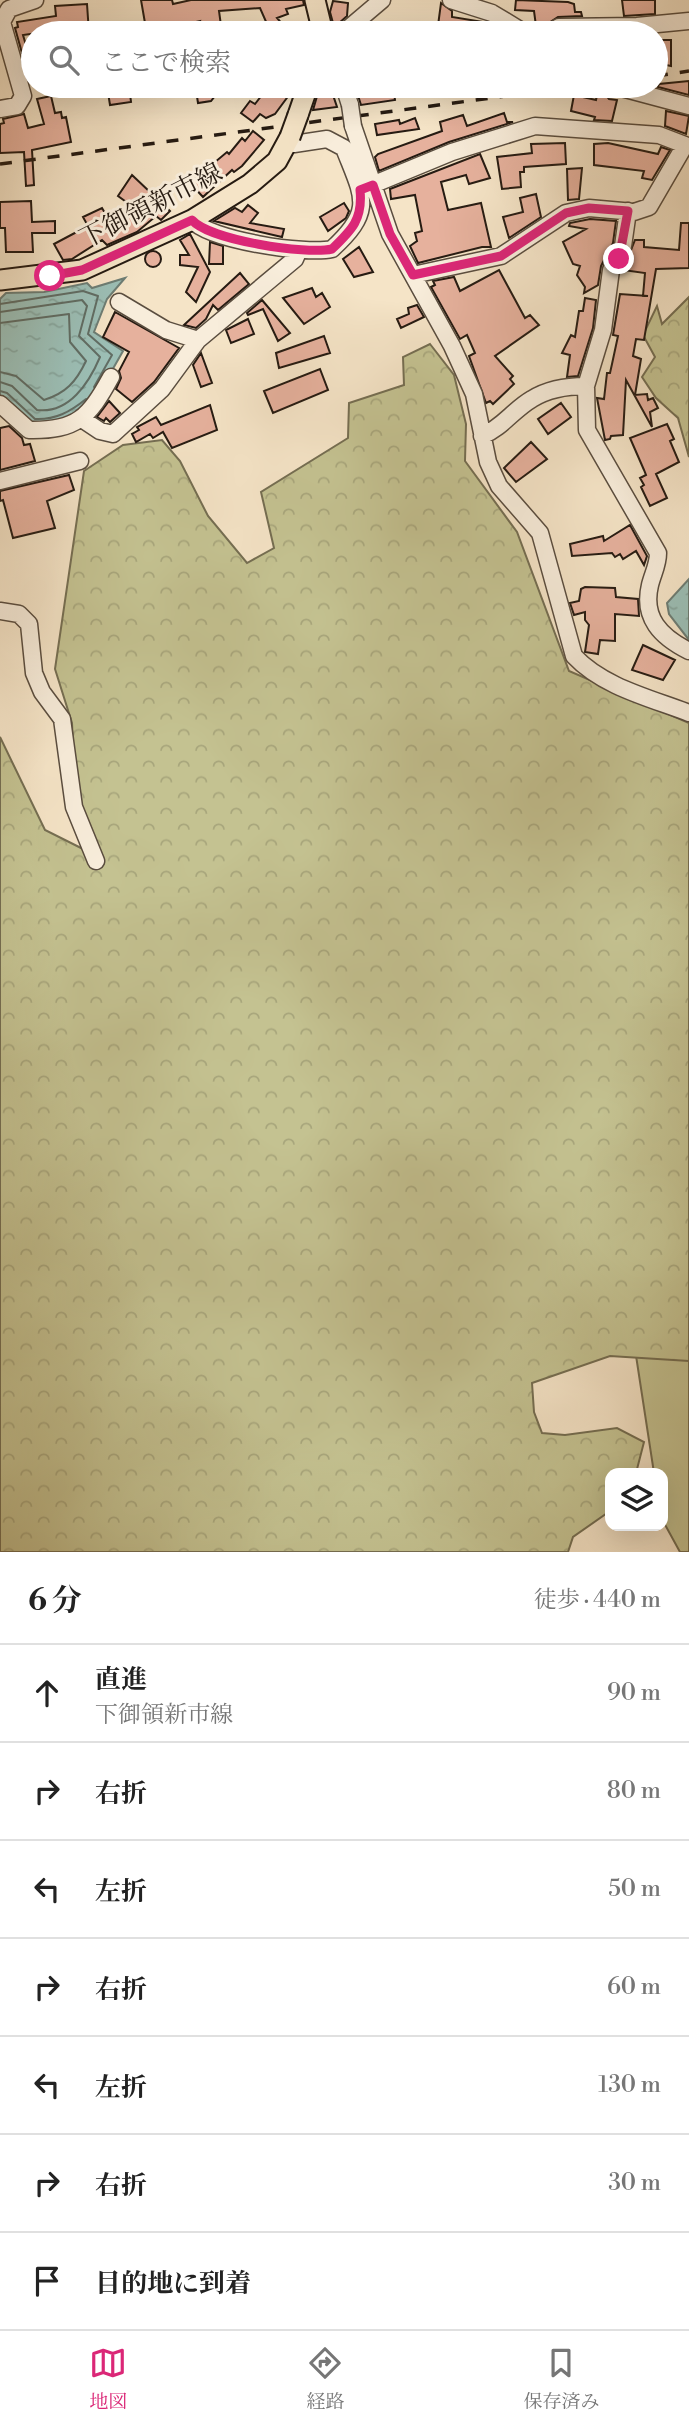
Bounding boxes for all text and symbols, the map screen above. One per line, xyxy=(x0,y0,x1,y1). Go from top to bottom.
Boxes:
search box xyxy=(21,21,668,98)
icon: search xyxy=(45,41,83,79)
text: ここで検索 xyxy=(101,47,231,79)
street label: 下御領新市線 xyxy=(74,156,228,256)
route end xyxy=(603,243,634,274)
route start xyxy=(34,260,65,291)
map controls xyxy=(605,1468,668,1531)
button: layers xyxy=(605,1468,668,1531)
text: 6 分 xyxy=(28,1582,82,1620)
text: 徒歩 · 440 m xyxy=(534,1586,661,1614)
text: 直進 xyxy=(95,1664,147,1696)
icon: ahead xyxy=(28,1674,66,1712)
text: 90 m xyxy=(607,1679,661,1707)
text: 下御領新市線 xyxy=(95,1701,233,1729)
icon: right xyxy=(28,1772,66,1810)
text: 80 m xyxy=(607,1777,661,1805)
text: 右折 xyxy=(95,1778,147,1810)
icon: left xyxy=(28,1870,66,1908)
text: 50 m xyxy=(608,1875,661,1903)
text: 左折 xyxy=(95,1876,147,1908)
icon: right xyxy=(28,1968,66,2006)
text: 60 m xyxy=(607,1973,661,2001)
text: 右折 xyxy=(95,1974,147,2006)
icon: left xyxy=(28,2066,66,2104)
text: 130 m xyxy=(598,2071,661,2099)
text: 左折 xyxy=(95,2072,147,2104)
icon: right xyxy=(28,2164,66,2202)
text: 30 m xyxy=(608,2169,661,2197)
text: 右折 xyxy=(95,2170,147,2202)
icon: arrive xyxy=(28,2262,66,2300)
text: 目的地に到着 xyxy=(95,2268,251,2300)
tab: 地図 xyxy=(89,2344,128,2414)
tab: 経路 xyxy=(306,2344,345,2414)
tab: 保存済み xyxy=(523,2344,600,2414)

